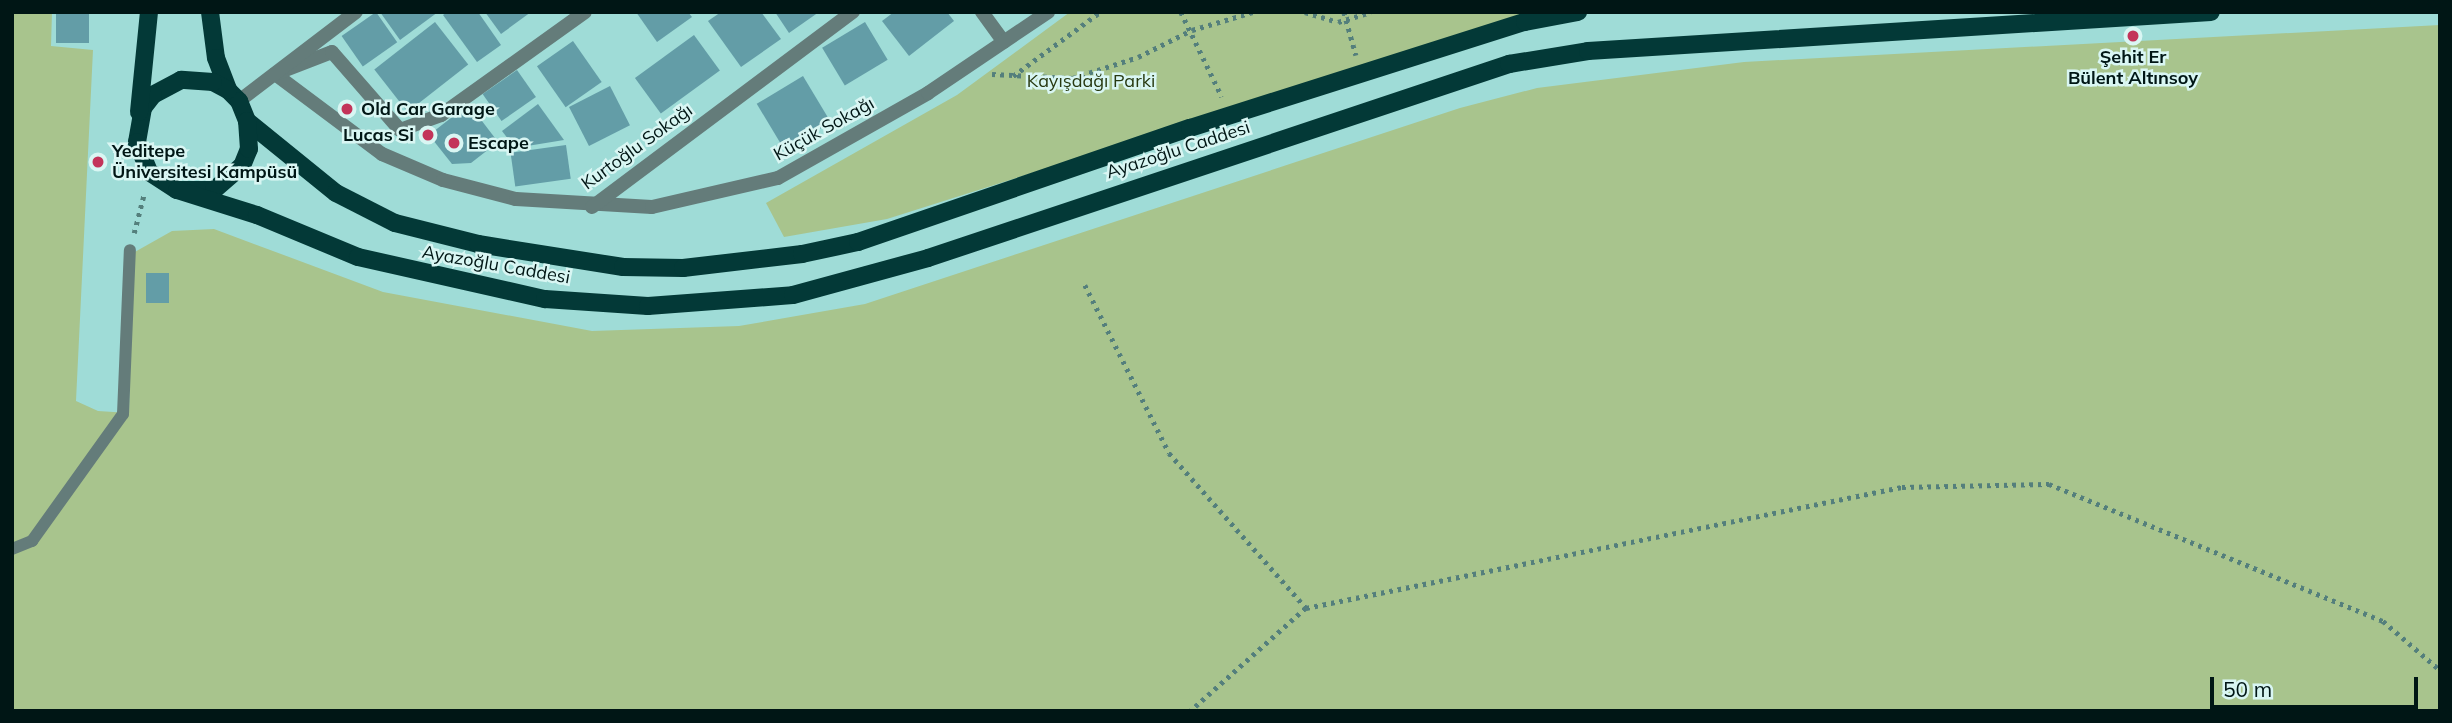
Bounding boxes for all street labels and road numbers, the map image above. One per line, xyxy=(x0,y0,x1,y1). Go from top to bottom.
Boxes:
street label: Küçük Sokağı xyxy=(770,93,878,165)
street label: Kurtoğlu Sokağı xyxy=(577,99,697,195)
street label: Ayazoğlu Caddesi xyxy=(1103,117,1253,183)
street label: Ayazoğlu Caddesi xyxy=(420,241,572,289)

